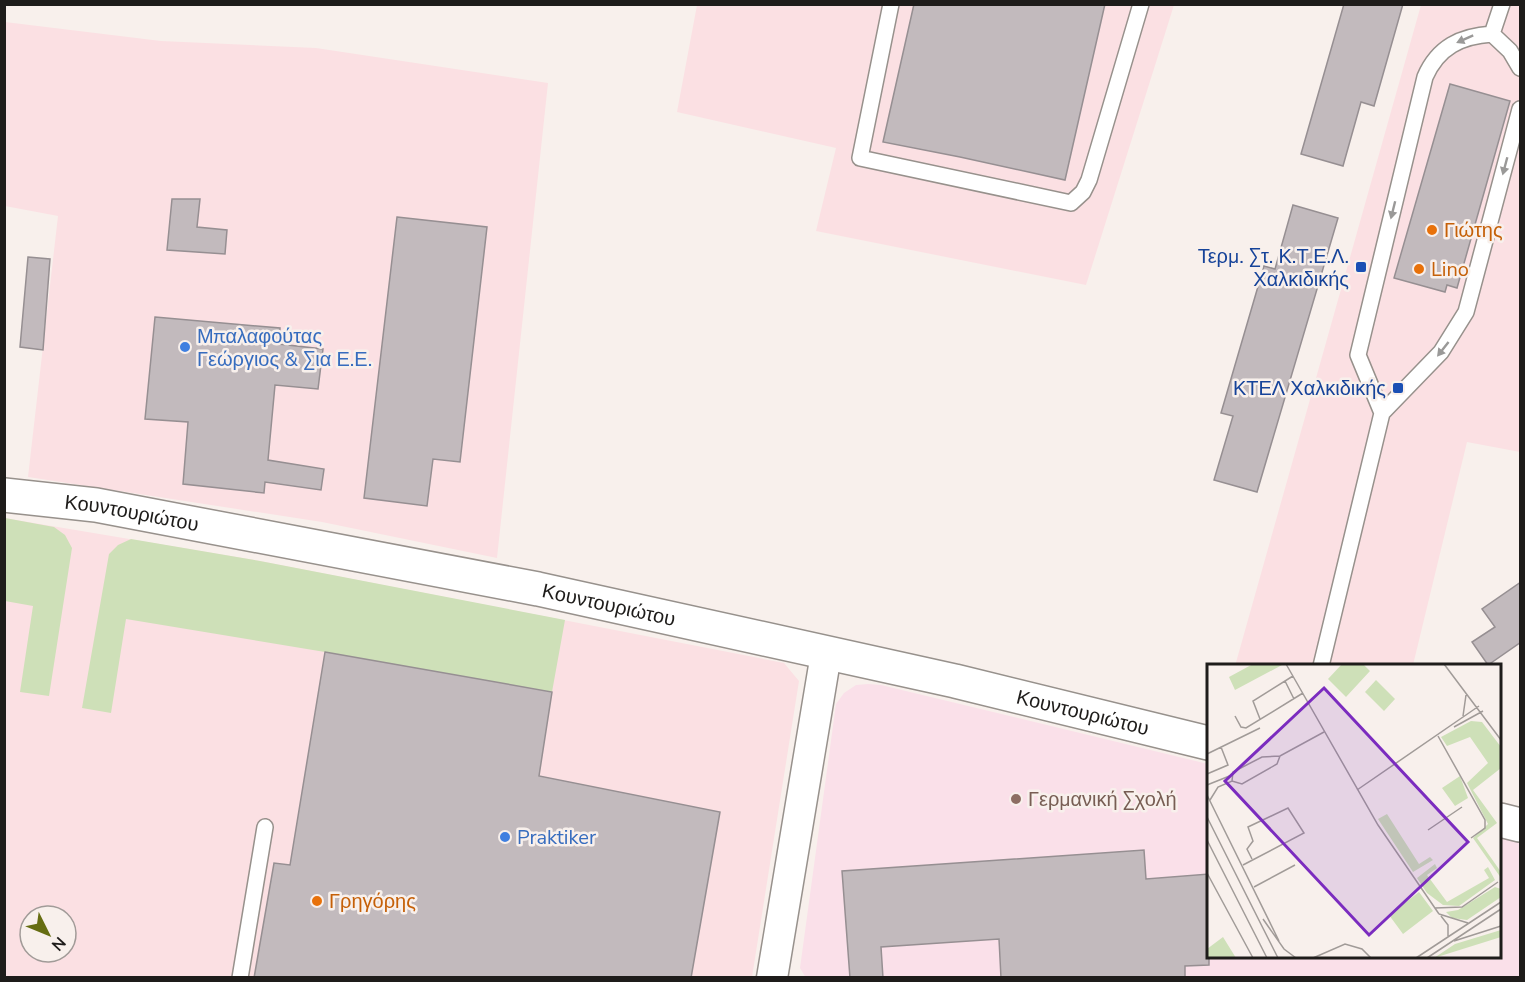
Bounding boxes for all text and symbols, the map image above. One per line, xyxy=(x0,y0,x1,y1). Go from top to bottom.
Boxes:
one-way arrow xyxy=(1456,34,1474,44)
one-way arrow xyxy=(1500,157,1510,175)
one-way arrow xyxy=(1387,201,1397,219)
place label: Γιώτης xyxy=(1444,217,1503,244)
marker: Γιώτης xyxy=(1425,223,1439,237)
place label: Τερμ. Στ. Κ.Τ.Ε.Λ. Χαλκιδικής xyxy=(1198,243,1349,293)
place label: Lino xyxy=(1431,256,1469,283)
marker: Τερμ. Στ. Κ.Τ.Ε.Λ. Χαλκιδικής xyxy=(1354,260,1368,274)
marker: Lino xyxy=(1412,262,1426,276)
place label: Μπαλαφούτας Γεώργιος & Σια Ε.Ε. xyxy=(197,323,372,373)
marker: Μπαλαφούτας Γεώργιος & Σια Ε.Ε. xyxy=(178,340,192,354)
one-way arrow xyxy=(1437,341,1449,356)
place label: ΚΤΕΛ Χαλκιδικής xyxy=(1233,375,1386,402)
marker: ΚΤΕΛ Χαλκιδικής xyxy=(1391,381,1405,395)
street label: Κουντουριώτου xyxy=(63,489,201,538)
street label: Κουντουριώτου xyxy=(540,577,678,633)
inset map xyxy=(1207,664,1501,958)
street label: Κουντουριώτου xyxy=(1013,684,1152,742)
place label: Γερμανική Σχολή xyxy=(1028,786,1177,813)
marker: Γερμανική Σχολή xyxy=(1009,792,1023,806)
place label: Praktiker xyxy=(517,824,596,851)
marker: Praktiker xyxy=(498,830,512,844)
place label: Γρηγόρης xyxy=(329,888,416,915)
marker: Γρηγόρης xyxy=(310,894,324,908)
north arrow xyxy=(18,904,78,964)
text: N xyxy=(46,932,70,955)

